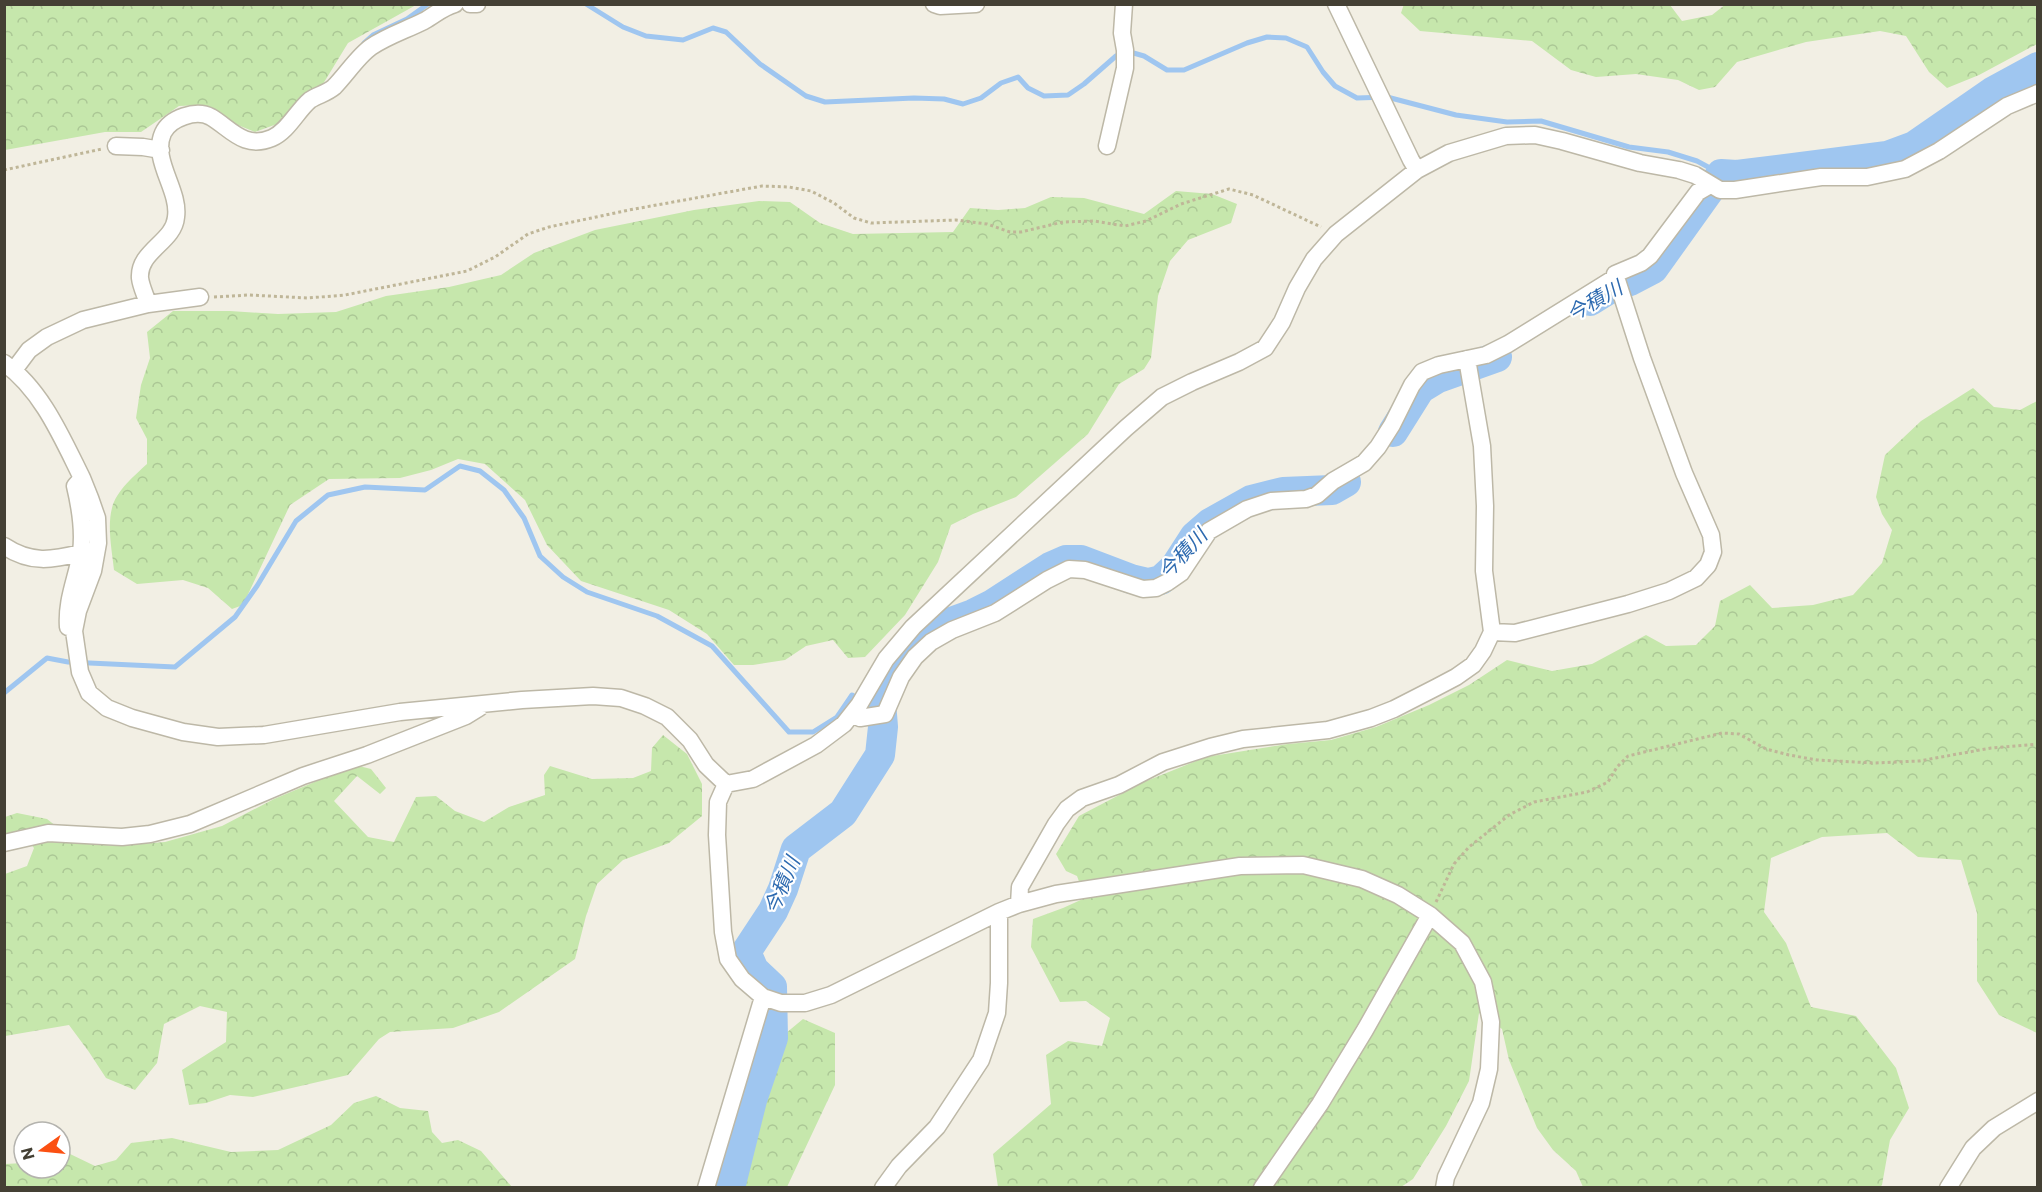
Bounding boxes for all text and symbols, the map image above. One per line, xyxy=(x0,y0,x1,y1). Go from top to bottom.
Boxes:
water label: 今積川 xyxy=(1562,274,1628,325)
water label: 今積川 xyxy=(1153,521,1213,583)
water label: 今積川 xyxy=(758,851,805,917)
north arrow xyxy=(12,1120,72,1180)
text: N xyxy=(16,1146,38,1162)

